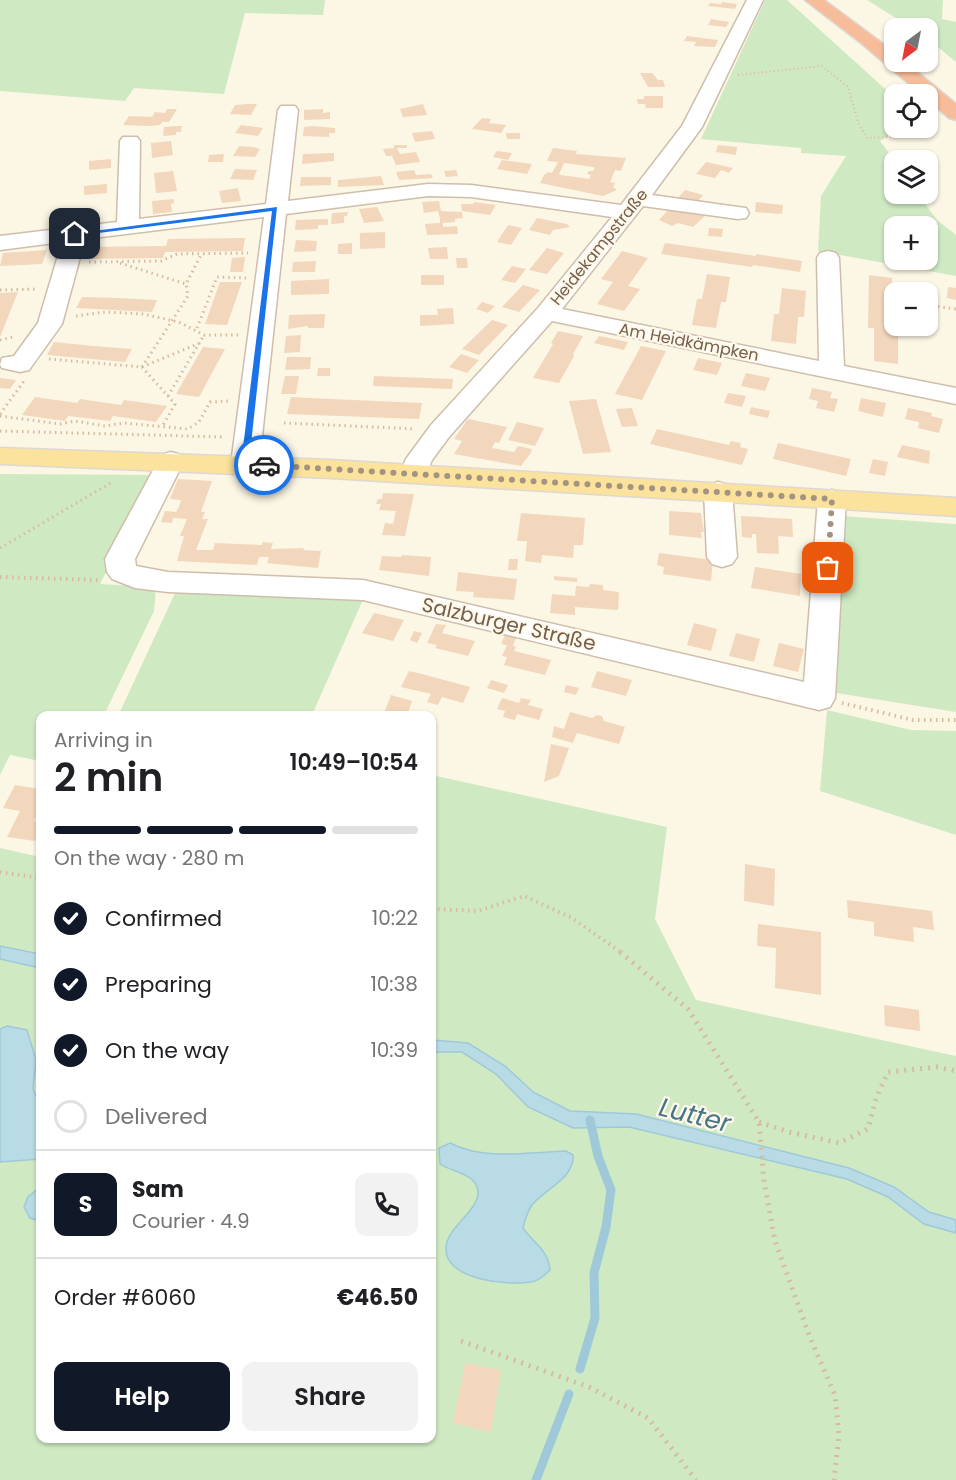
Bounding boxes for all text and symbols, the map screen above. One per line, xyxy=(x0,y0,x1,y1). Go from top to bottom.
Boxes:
north arrow xyxy=(884,18,938,72)
map controls xyxy=(884,18,938,336)
button: locate xyxy=(884,84,938,138)
button: layers xyxy=(884,150,938,204)
street label: Heidekampstraße xyxy=(545,184,653,310)
pin xyxy=(49,208,100,259)
button: + xyxy=(884,216,938,270)
icon: home xyxy=(58,217,91,250)
button: − xyxy=(884,282,938,336)
street label: Am Heidkämpken xyxy=(617,317,761,367)
courier xyxy=(234,435,294,495)
icon: car xyxy=(248,449,281,482)
pin xyxy=(802,542,853,593)
icon: bag xyxy=(811,551,844,584)
street label: Salzburger Straße xyxy=(419,590,599,658)
text: Arriving in xyxy=(54,726,153,754)
text: 10:49–10:54 xyxy=(290,747,418,778)
text: 2 min xyxy=(54,750,163,805)
text: On the way · 280 m xyxy=(54,844,244,872)
icon: check xyxy=(54,902,87,935)
text: Confirmed xyxy=(105,903,222,934)
text: 10:22 xyxy=(372,904,418,932)
icon: check xyxy=(54,968,87,1001)
text: Preparing xyxy=(105,969,212,1000)
text: 10:38 xyxy=(370,970,418,998)
icon: check xyxy=(54,1034,87,1067)
text: On the way xyxy=(105,1035,229,1066)
text: 10:39 xyxy=(370,1036,418,1064)
water label: Lutter xyxy=(655,1089,736,1142)
text: Delivered xyxy=(105,1101,208,1132)
button: phone xyxy=(355,1173,418,1236)
text: Sam xyxy=(132,1174,184,1205)
text: S xyxy=(79,1189,92,1220)
text: Courier · 4.9 xyxy=(132,1207,250,1235)
text: Order #6060 xyxy=(54,1282,196,1313)
text: €46.50 xyxy=(337,1282,418,1313)
button: Help xyxy=(54,1362,230,1431)
button: Share xyxy=(242,1362,418,1431)

